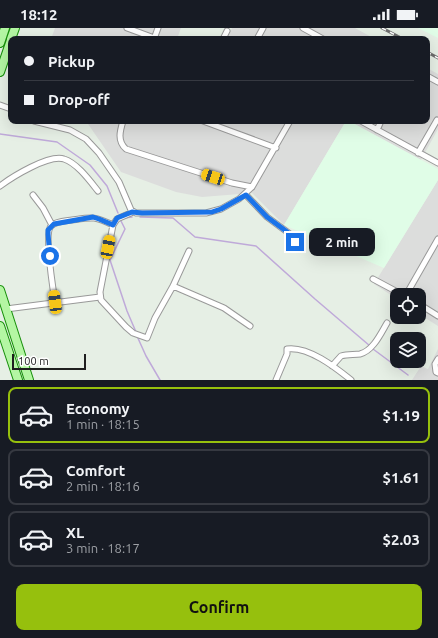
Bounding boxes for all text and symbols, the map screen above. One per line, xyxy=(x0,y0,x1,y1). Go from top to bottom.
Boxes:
text: 18:12 xyxy=(20,6,58,23)
text: Pickup xyxy=(48,53,95,70)
text: Drop-off xyxy=(48,91,110,108)
car xyxy=(200,168,226,186)
callout: 2 min xyxy=(309,228,375,256)
route end xyxy=(286,233,304,251)
car xyxy=(100,234,116,260)
text: 2 min xyxy=(326,235,358,249)
route start xyxy=(41,247,59,265)
map controls xyxy=(390,288,426,368)
button: locate xyxy=(390,288,426,324)
car xyxy=(48,289,62,315)
button: layers xyxy=(390,332,426,368)
scale bar xyxy=(12,352,86,371)
text: 100 m xyxy=(18,355,49,367)
icon: car xyxy=(18,397,54,433)
text: Economy xyxy=(66,400,130,417)
text: $1.19 xyxy=(382,407,420,424)
text: 1 min · 18:15 xyxy=(66,417,140,431)
icon: car xyxy=(18,459,54,495)
text: Comfort xyxy=(66,462,125,479)
text: $1.61 xyxy=(382,469,420,486)
text: 2 min · 18:16 xyxy=(66,479,140,493)
icon: car xyxy=(18,521,54,557)
text: XL xyxy=(66,524,84,541)
text: $2.03 xyxy=(382,531,420,548)
text: 3 min · 18:17 xyxy=(66,541,140,555)
button: Confirm xyxy=(16,584,422,630)

